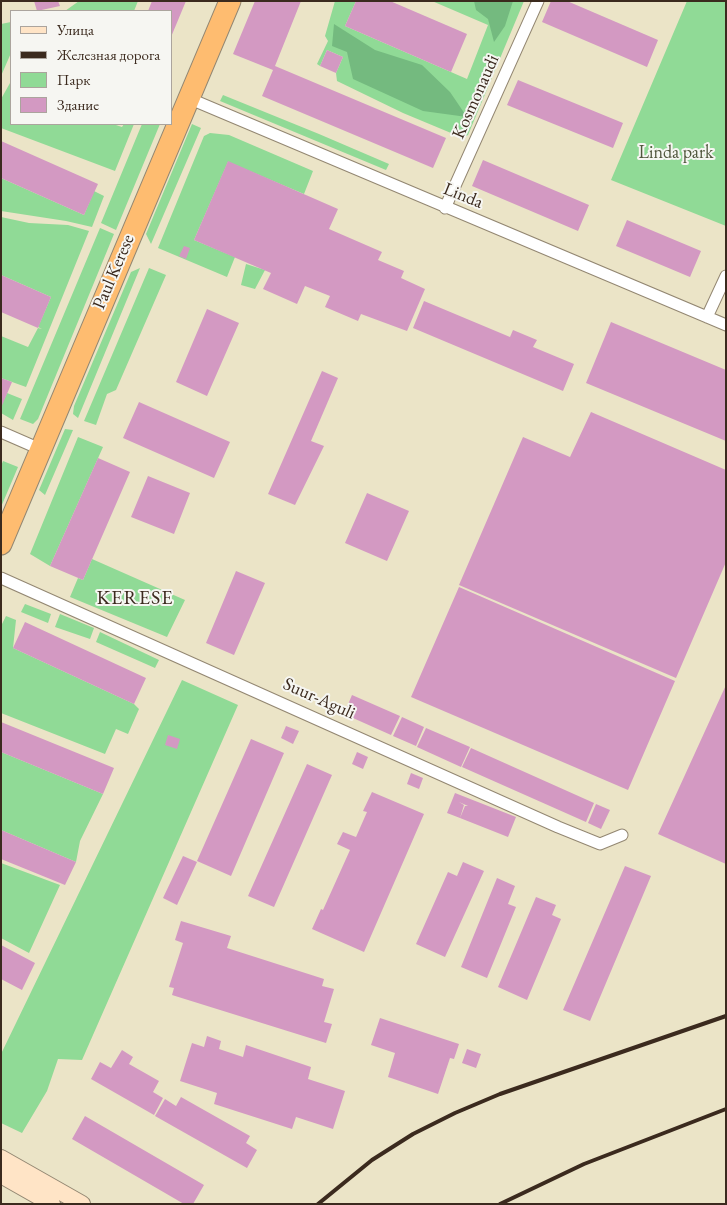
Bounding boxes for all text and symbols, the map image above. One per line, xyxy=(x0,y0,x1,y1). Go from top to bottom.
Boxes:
legend xyxy=(10,10,172,125)
text: Улица xyxy=(57,20,94,39)
text: Железная дорога xyxy=(57,45,160,64)
street label: Kosmonaudi xyxy=(448,52,504,142)
text: Парк xyxy=(57,70,90,89)
text: Здание xyxy=(57,95,99,114)
park label: Linda park xyxy=(639,142,713,164)
street label: Linda xyxy=(440,178,486,214)
street label: Paul Kerese xyxy=(89,232,139,312)
district label: KERESE xyxy=(96,587,174,611)
street label: Suur-Aguli xyxy=(280,674,358,724)

